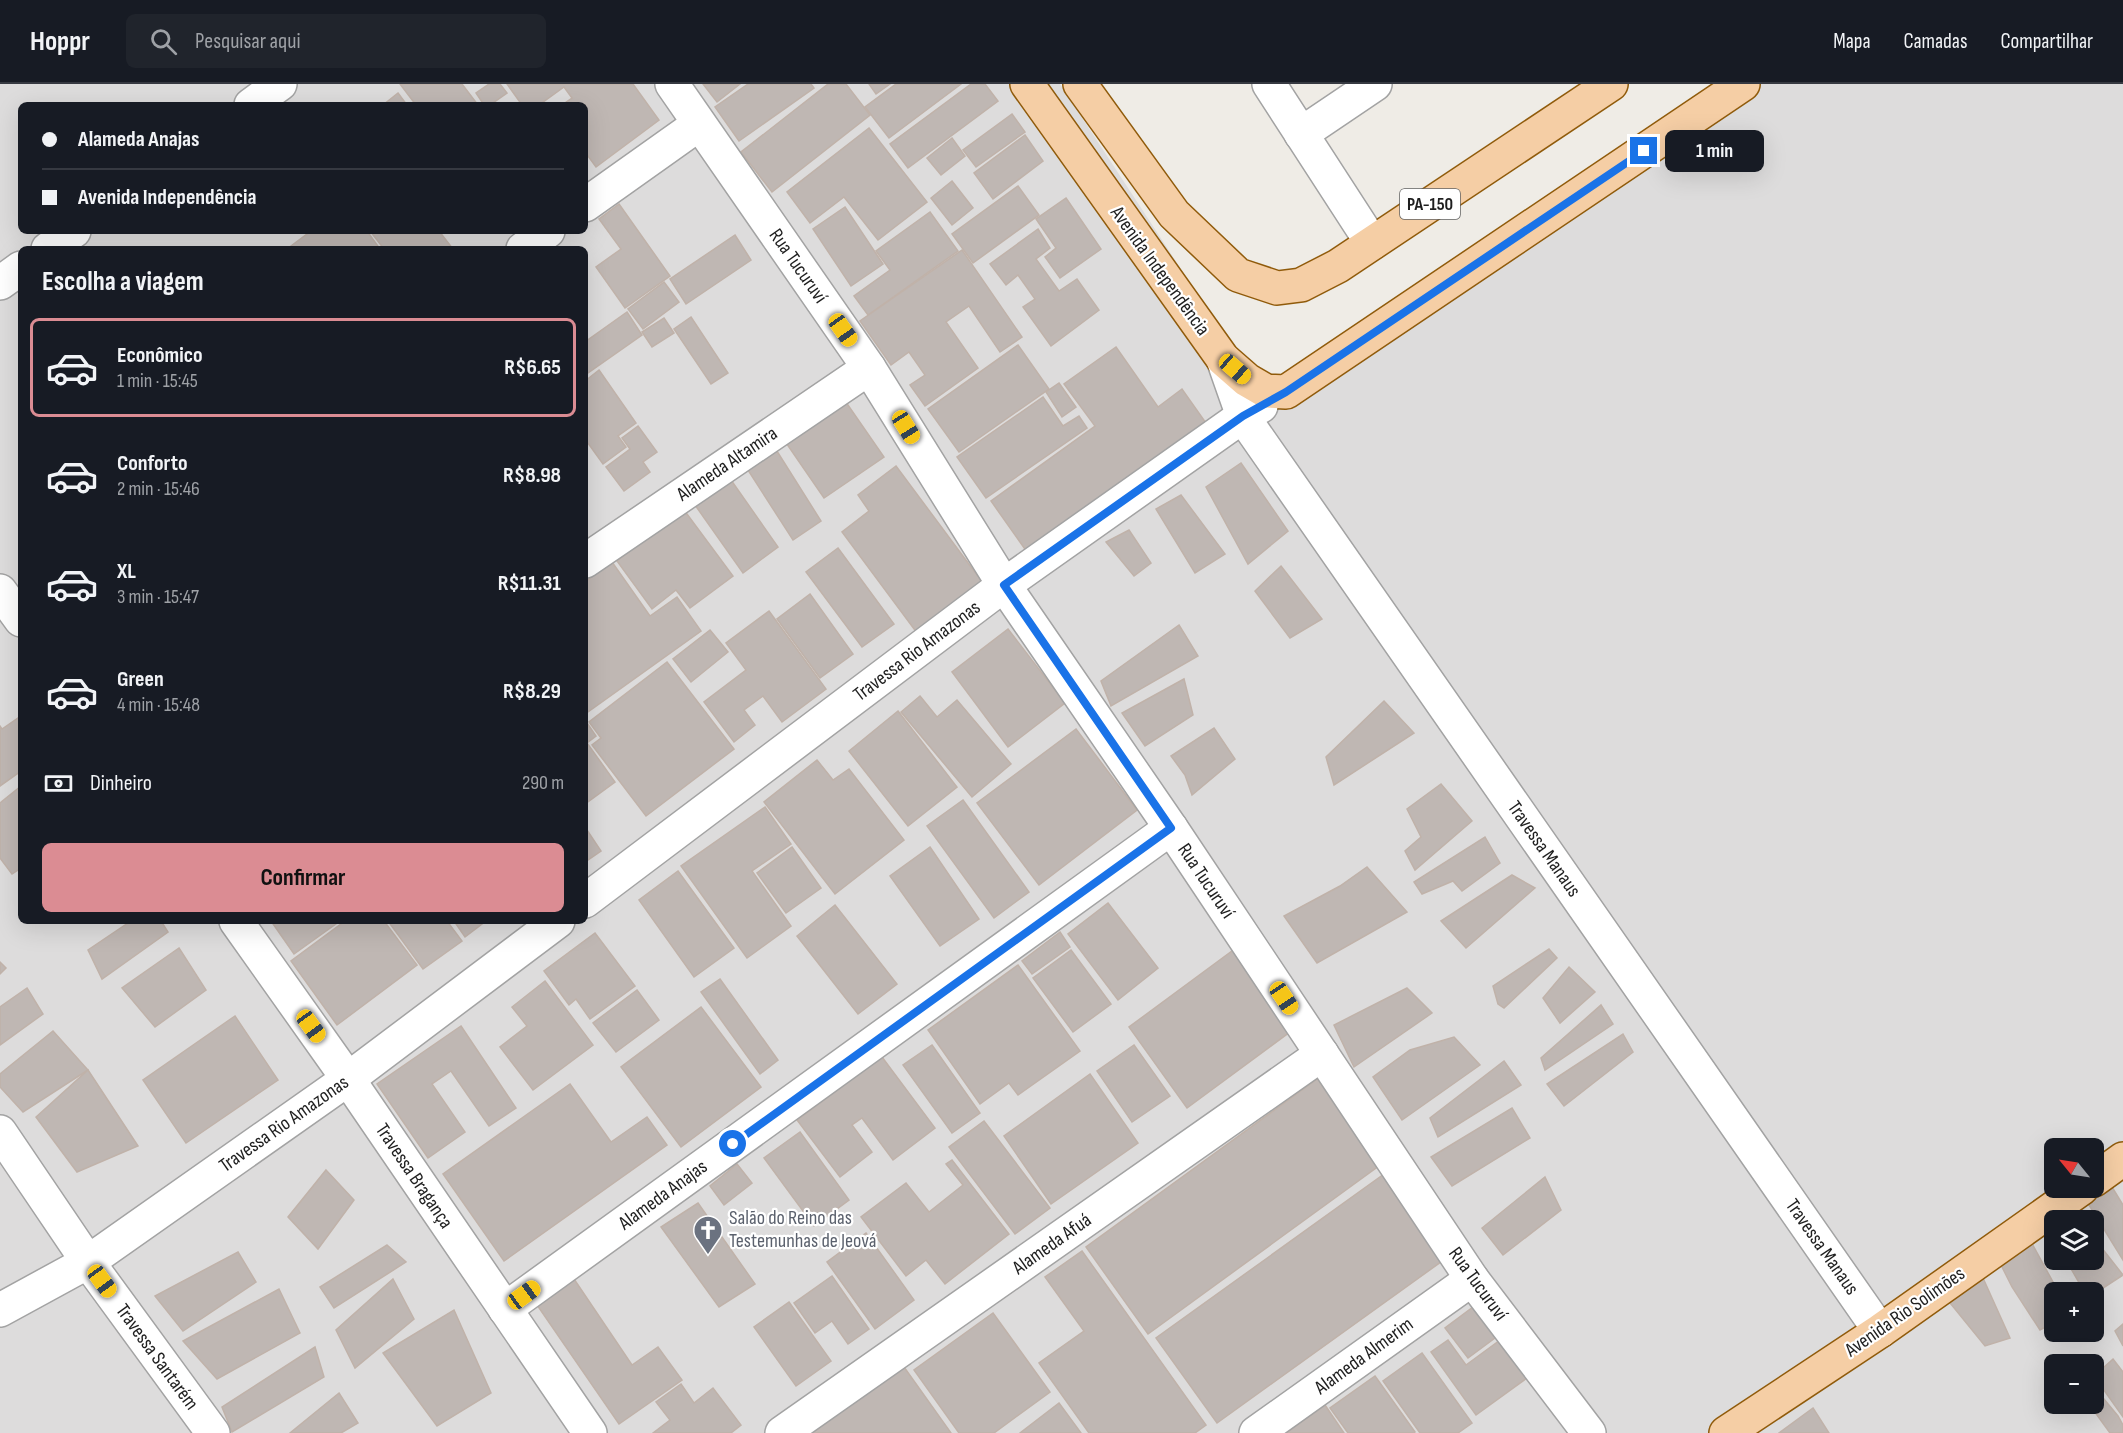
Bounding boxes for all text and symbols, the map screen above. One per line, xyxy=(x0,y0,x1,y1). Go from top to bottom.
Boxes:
search box xyxy=(126,14,546,68)
text: Hoppr xyxy=(30,25,90,58)
icon: search xyxy=(147,25,180,58)
text: Pesquisar aqui xyxy=(195,28,300,55)
text: Mapa xyxy=(1833,29,1871,54)
text: Camadas xyxy=(1904,29,1967,54)
text: Compartilhar xyxy=(2000,29,2093,54)
text: Alameda Anajas xyxy=(78,126,200,153)
callout: 1 min xyxy=(1665,130,1764,172)
route end xyxy=(1630,137,1657,164)
text: 1 min xyxy=(1696,139,1733,163)
text: Avenida Independência xyxy=(78,184,257,211)
road number: PA-150 xyxy=(1400,189,1460,219)
street label: Avenida Independência xyxy=(1105,201,1215,340)
street label: Rua Tucuruví xyxy=(764,224,832,308)
text: Escolha a viagem xyxy=(42,266,204,298)
car xyxy=(825,310,861,350)
icon: car xyxy=(45,341,99,395)
text: Econômico xyxy=(117,342,203,369)
car xyxy=(1216,350,1254,388)
text: R$6.65 xyxy=(504,354,561,381)
text: 1 min · 15:45 xyxy=(117,369,198,393)
car xyxy=(889,407,923,447)
street label: Alameda Altamira xyxy=(671,422,782,507)
icon: car xyxy=(45,449,99,503)
text: Conforto xyxy=(117,450,188,477)
text: R$8.98 xyxy=(503,462,561,489)
text: 2 min · 15:46 xyxy=(117,477,200,501)
icon: car xyxy=(45,557,99,611)
text: XL xyxy=(117,558,136,585)
text: R$11.31 xyxy=(498,570,561,597)
text: 3 min · 15:47 xyxy=(117,585,199,609)
street label: Travessa Rio Amazonas xyxy=(849,595,985,707)
icon: car xyxy=(45,665,99,719)
text: Green xyxy=(117,666,164,693)
text: R$8.29 xyxy=(503,678,561,705)
text: 4 min · 15:48 xyxy=(117,693,200,717)
icon: cash xyxy=(42,767,75,800)
text: Dinheiro xyxy=(90,770,152,797)
text: 290 m xyxy=(522,771,564,795)
street label: Travessa Manaus xyxy=(1502,796,1586,902)
street label: Rua Tucuruví xyxy=(1172,839,1240,923)
button: Confirmar xyxy=(42,843,564,912)
car xyxy=(1266,978,1302,1018)
car xyxy=(293,1006,329,1046)
street label: Travessa Rio Amazonas xyxy=(215,1070,353,1178)
street label: Travessa Bragança xyxy=(370,1119,458,1233)
route start xyxy=(719,1130,746,1157)
north arrow xyxy=(2044,1138,2104,1198)
map controls xyxy=(2044,1138,2104,1414)
street label: Alameda Anajas xyxy=(613,1155,712,1236)
street label: Travessa Manaus xyxy=(1780,1194,1864,1300)
place label: Salão do Reino das Testemunhas de Jeová xyxy=(729,1206,876,1253)
street label: Alameda Afuá xyxy=(1007,1208,1096,1280)
button: layers xyxy=(2044,1210,2104,1270)
church icon: Salão do Reino das Testemunhas de Jeová xyxy=(692,1214,724,1256)
street label: Rua Tucuruví xyxy=(1443,1242,1513,1326)
car xyxy=(84,1261,120,1301)
street label: Avenida Rio Solimões xyxy=(1840,1262,1970,1363)
car xyxy=(504,1277,544,1313)
button: + xyxy=(2044,1282,2104,1342)
street label: Travessa Santarém xyxy=(111,1299,203,1415)
street label: Alameda Almerim xyxy=(1309,1312,1418,1400)
button: − xyxy=(2044,1354,2104,1414)

